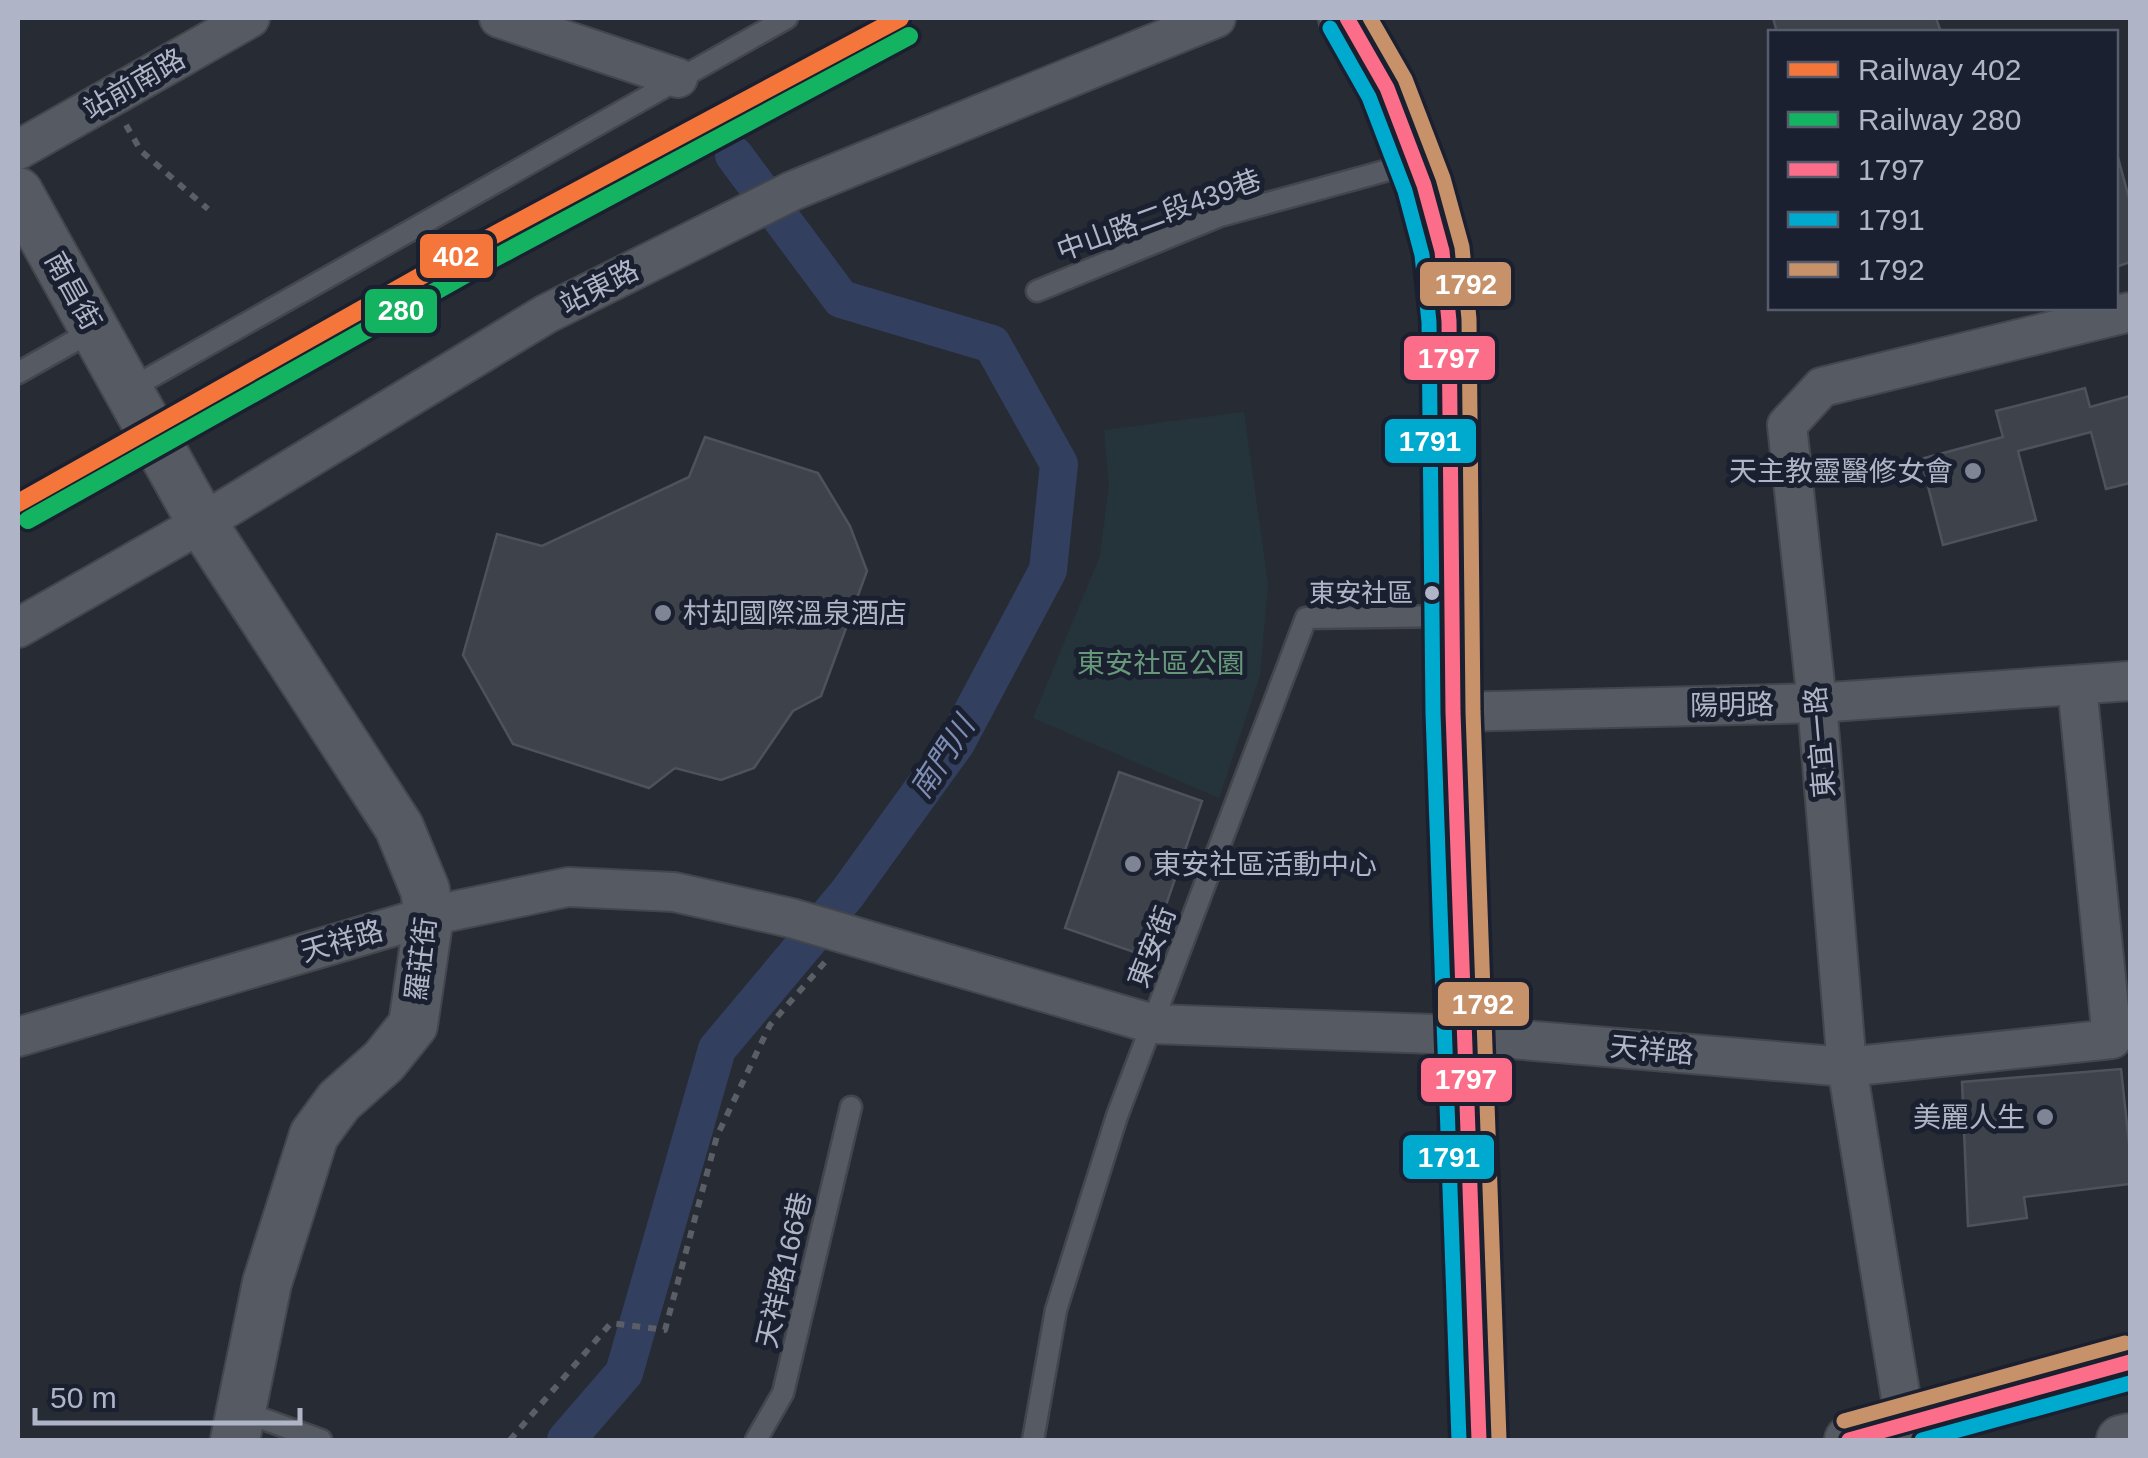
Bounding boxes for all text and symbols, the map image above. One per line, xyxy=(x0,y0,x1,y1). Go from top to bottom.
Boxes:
legend xyxy=(1768,30,2118,310)
street label: 站前南路 xyxy=(78,43,190,125)
text: Railway 402 xyxy=(1858,53,2021,86)
text: Railway 280 xyxy=(1858,103,2021,136)
text: 1797 xyxy=(1858,153,1925,186)
street label: 中山路二段439巷 xyxy=(1053,164,1265,266)
text: 1791 xyxy=(1858,203,1925,236)
line badge: 402 xyxy=(418,232,495,280)
text: 402 xyxy=(433,241,479,272)
street label: 南昌街 xyxy=(39,247,107,335)
text: 1792 xyxy=(1858,253,1925,286)
street label: 站東路 xyxy=(555,254,643,320)
line badge: 1792 xyxy=(1418,260,1513,308)
text: 1792 xyxy=(1435,269,1497,300)
line badge: 280 xyxy=(363,287,439,335)
text: 280 xyxy=(378,295,424,326)
line badge: 1797 xyxy=(1402,334,1497,382)
text: 1797 xyxy=(1418,343,1480,374)
line badge: 1791 xyxy=(1383,417,1478,465)
text: 1791 xyxy=(1399,426,1461,457)
place label: 天主教靈醫修女會 xyxy=(1729,456,1953,487)
marker: 天主教靈醫修女會 xyxy=(1962,460,1984,482)
place label: 東安社區 xyxy=(1309,578,1413,608)
marker: 東安社區 xyxy=(1422,583,1442,603)
place label: 村却國際溫泉酒店 xyxy=(683,598,907,629)
marker: 村却國際溫泉酒店 xyxy=(652,602,674,624)
park label: 東安社區公園 xyxy=(1077,648,1245,679)
street label: 東宜一路 xyxy=(1800,685,1840,799)
street label: 陽明路 xyxy=(1690,689,1774,721)
water label: 南門川 xyxy=(904,708,982,804)
place label: 東安社區活動中心 xyxy=(1153,849,1377,880)
marker: 東安社區活動中心 xyxy=(1122,853,1144,875)
street label: 東安街 xyxy=(1122,902,1182,992)
street label: 天祥路 xyxy=(297,915,387,967)
street label: 羅莊街 xyxy=(400,915,442,1003)
line badge: 1792 xyxy=(1436,980,1531,1028)
text: 1792 xyxy=(1452,989,1514,1020)
street label: 天祥路 xyxy=(1609,1031,1695,1069)
line badge: 1797 xyxy=(1419,1056,1514,1104)
text: 1797 xyxy=(1435,1064,1497,1095)
place label: 美麗人生 xyxy=(1913,1102,2025,1133)
marker: 美麗人生 xyxy=(2034,1106,2056,1128)
line badge: 1791 xyxy=(1401,1133,1496,1181)
text: 1791 xyxy=(1418,1142,1480,1173)
street label: 天祥路166巷 xyxy=(751,1189,817,1351)
scale bar xyxy=(35,1363,300,1425)
text: 50 m xyxy=(50,1381,117,1414)

